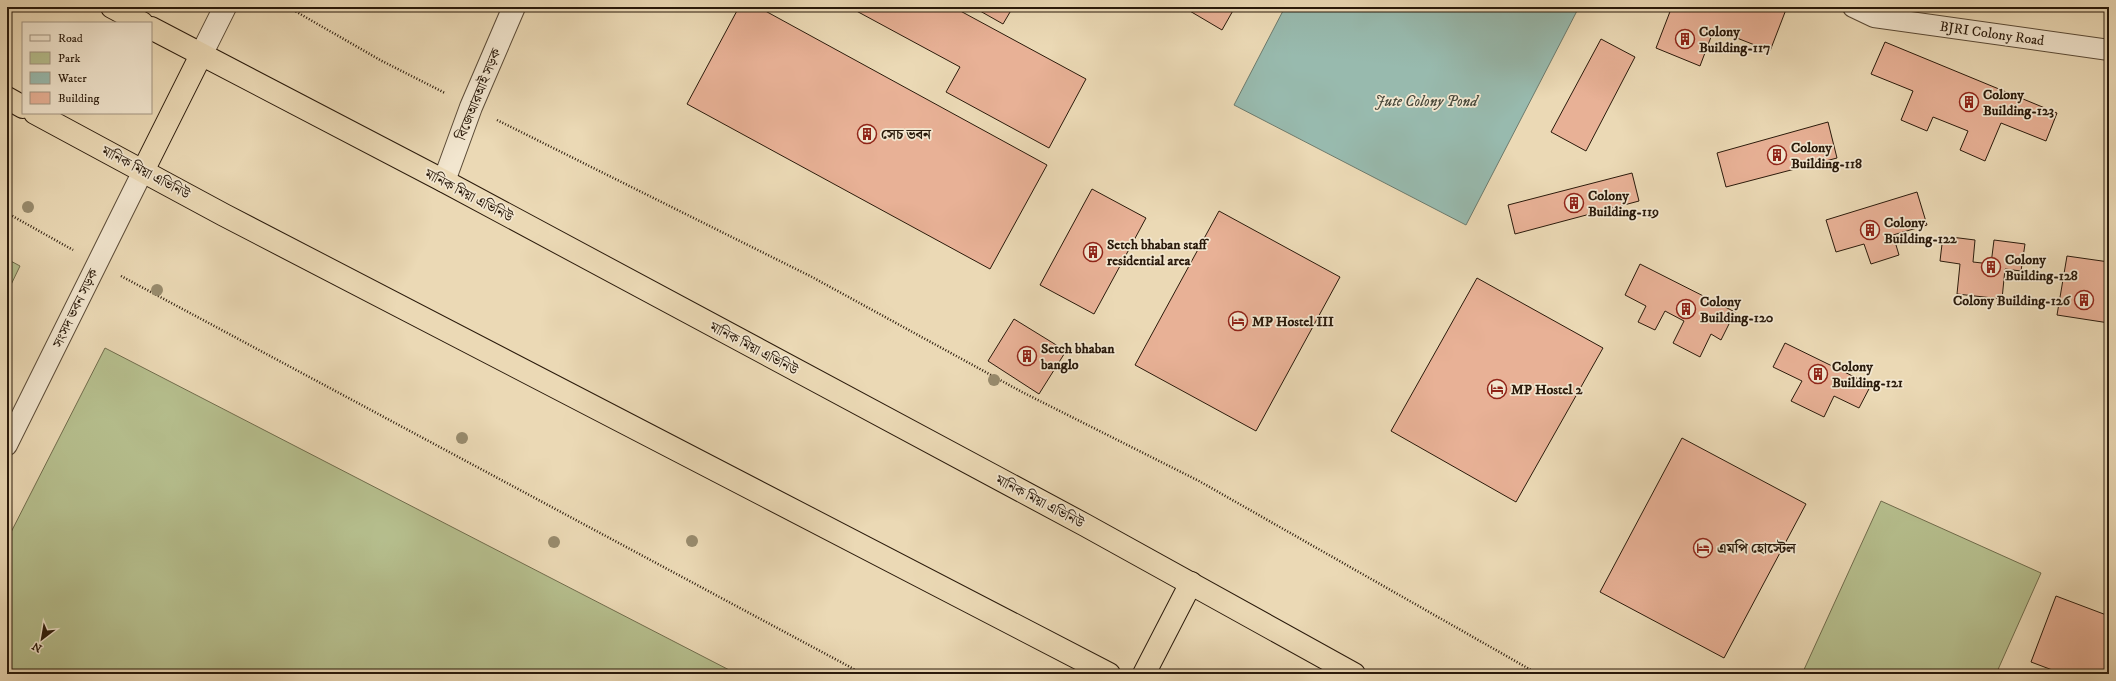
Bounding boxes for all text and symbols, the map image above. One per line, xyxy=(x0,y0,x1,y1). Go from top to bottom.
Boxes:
street label: BJRI Colony Road xyxy=(1938,18,2045,50)
legend xyxy=(22,22,152,114)
place label: Colony Building-117 xyxy=(1699,23,1771,57)
building icon: Colony Building-117 xyxy=(1674,28,1696,50)
text: Road xyxy=(58,31,83,46)
street label: বিজেআরআই সড়ক xyxy=(451,44,506,144)
text: Park xyxy=(58,51,80,66)
text: Water xyxy=(57,71,87,86)
place label: Colony Building-123 xyxy=(1983,86,2054,120)
text: Building xyxy=(58,91,99,106)
building icon: Colony Building-123 xyxy=(1958,91,1980,113)
water label: Jute Colony Pond xyxy=(1375,92,1480,111)
building icon: সেচ ভবন xyxy=(856,123,878,145)
place label: সেচ ভবন xyxy=(881,126,932,144)
place label: Colony Building-118 xyxy=(1791,139,1862,173)
street label: মানিক মিয়া এভিনিউ xyxy=(97,141,194,204)
building icon: Colony Building-118 xyxy=(1766,144,1788,166)
street label: মানিক মিয়া এভিনিউ xyxy=(420,164,517,227)
place label: Colony Building-119 xyxy=(1588,187,1659,221)
building icon: Colony Building-119 xyxy=(1563,192,1585,214)
place label: Colony Building-122 xyxy=(1884,214,1958,248)
building icon: Colony Building-122 xyxy=(1859,219,1881,241)
place label: Setch bhaban staff residential area xyxy=(1107,236,1210,270)
building icon: Setch bhaban staff residential area xyxy=(1082,241,1104,263)
place label: Colony Building-128 xyxy=(2005,251,2078,285)
building icon: Colony Building-128 xyxy=(1980,256,2002,278)
street label: সংসদ ভবন সড়ক xyxy=(49,265,103,352)
building icon: Colony Building-126 xyxy=(2073,289,2095,311)
place label: Colony Building-126 xyxy=(1953,292,2071,310)
place label: Colony Building-120 xyxy=(1700,293,1774,327)
building icon: Colony Building-120 xyxy=(1675,298,1697,320)
hotel icon: MP Hostel III xyxy=(1227,310,1249,332)
place label: MP Hostel III xyxy=(1252,313,1334,331)
street label: মানিক মিয়া এভিনিউ xyxy=(705,317,802,380)
place label: Setch bhaban banglo xyxy=(1040,340,1115,374)
building icon: Setch bhaban banglo xyxy=(1016,345,1038,367)
place label: Colony Building-121 xyxy=(1832,358,1903,392)
building icon: Colony Building-121 xyxy=(1807,363,1829,385)
hotel icon: MP Hostel 2 xyxy=(1486,378,1508,400)
place label: MP Hostel 2 xyxy=(1511,381,1583,399)
street label: মানিক মিয়া এভিনিউ xyxy=(991,470,1088,533)
hotel icon: এমপি হোস্টেল xyxy=(1692,537,1714,559)
place label: এমপি হোস্টেল xyxy=(1717,539,1797,558)
north arrow xyxy=(22,619,62,659)
text: N xyxy=(30,638,45,655)

